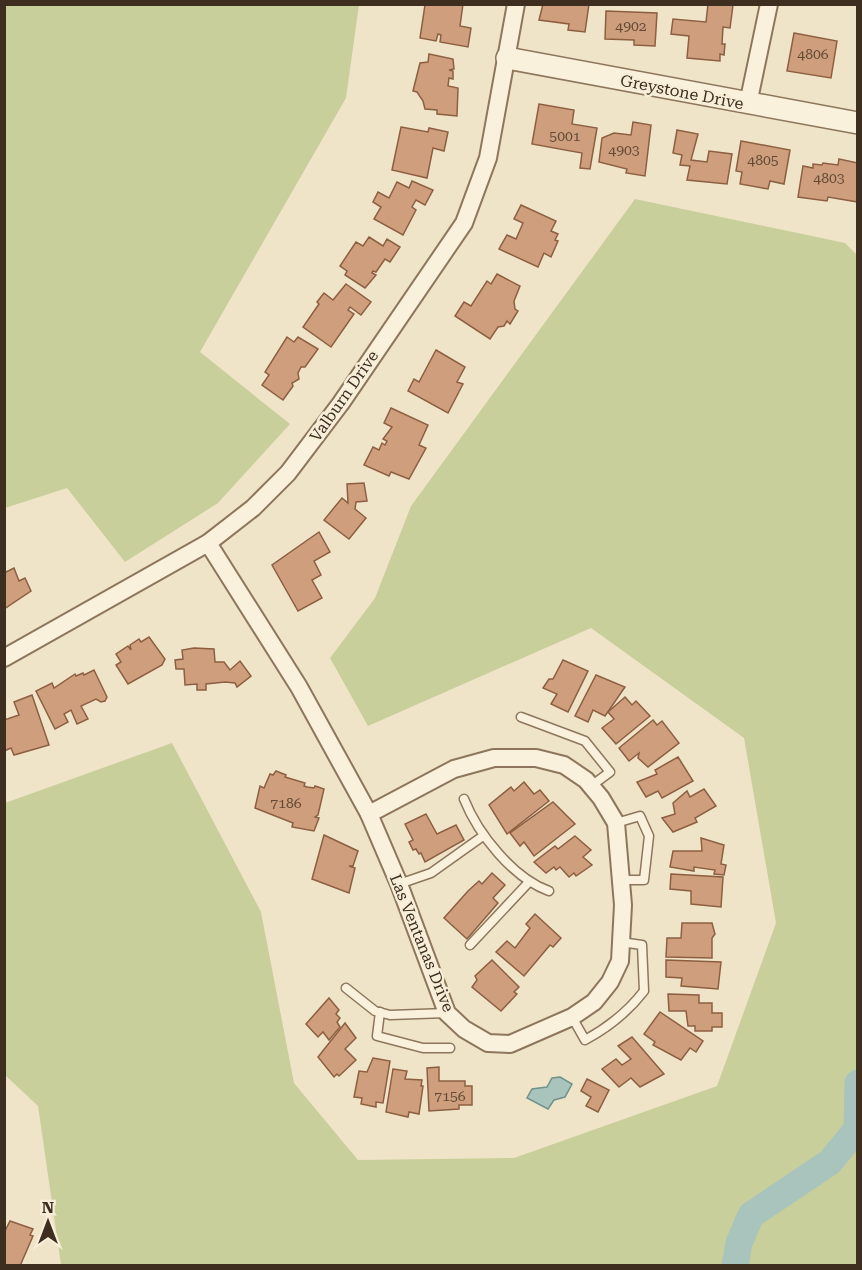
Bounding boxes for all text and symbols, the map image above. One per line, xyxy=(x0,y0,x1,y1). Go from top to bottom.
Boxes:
house number: 4902 xyxy=(615,18,647,34)
house number: 4806 xyxy=(797,46,829,62)
street label: Greystone Drive xyxy=(619,71,745,113)
house number: 5001 xyxy=(549,128,581,144)
house number: 4903 xyxy=(608,142,640,158)
house number: 4805 xyxy=(747,152,779,168)
house number: 4803 xyxy=(813,170,845,186)
street label: Valburn Drive xyxy=(306,347,383,445)
house number: 7186 xyxy=(270,795,302,811)
street label: Las Ventanas Drive xyxy=(386,871,458,1015)
house number: 7156 xyxy=(434,1088,466,1104)
north arrow xyxy=(18,1192,78,1252)
text: N xyxy=(42,1198,54,1217)

